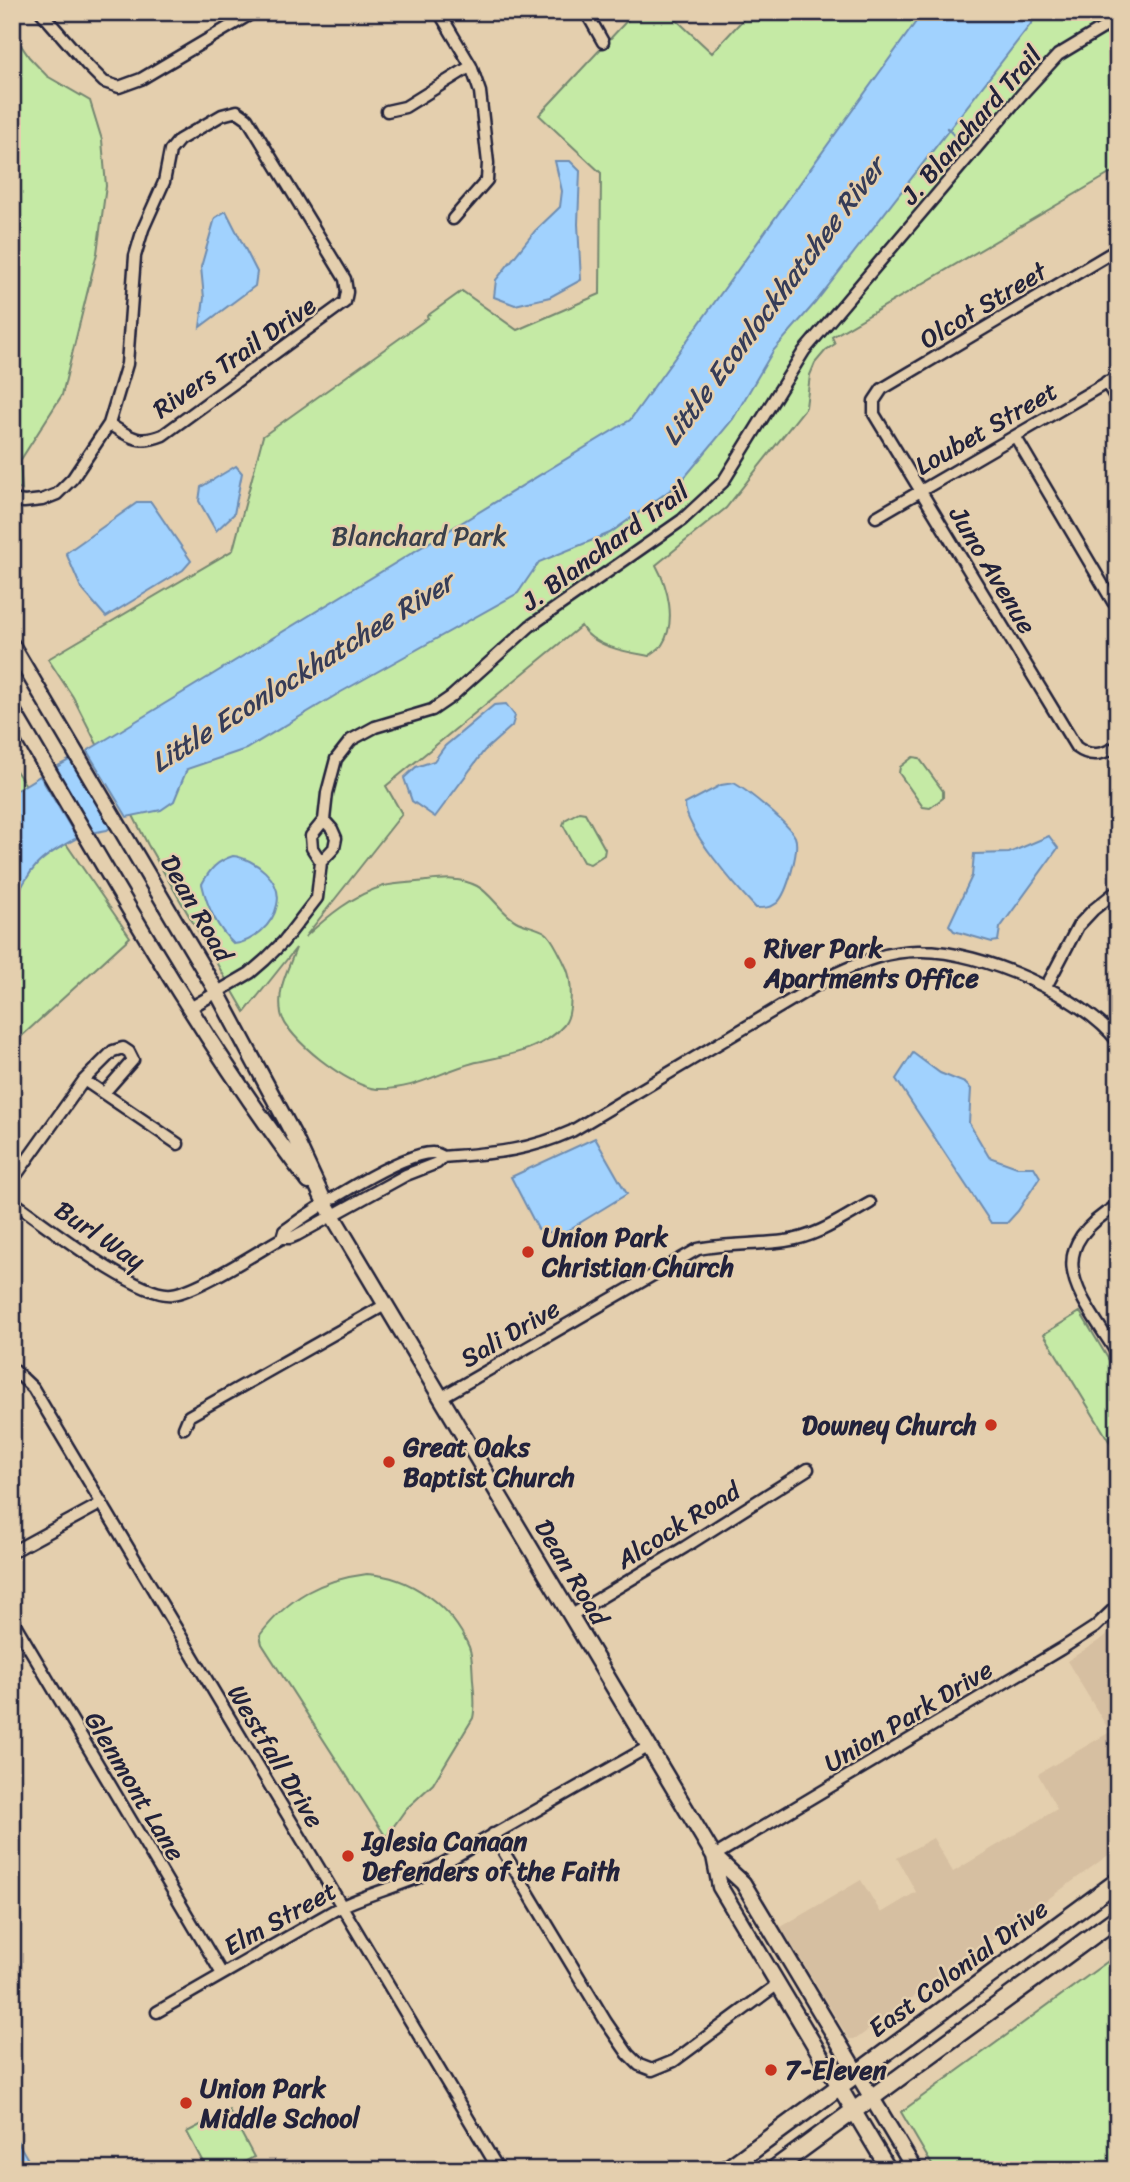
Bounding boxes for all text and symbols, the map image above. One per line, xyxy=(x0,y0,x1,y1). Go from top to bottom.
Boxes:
street label: J. Blanchard Trail xyxy=(888,34,1054,216)
water label: Little Econlockhatchee River xyxy=(648,143,901,456)
street label: Olcot Street xyxy=(910,248,1057,361)
street label: Rivers Trail Drive xyxy=(142,283,326,431)
street label: Loubet Street xyxy=(905,368,1067,488)
street label: J. Blanchard Trail xyxy=(510,469,700,624)
street label: Juno Avenue xyxy=(936,496,1050,643)
park label: Blanchard Park xyxy=(332,513,507,559)
water label: Little Econlockhatchee River xyxy=(140,556,467,786)
street label: Dean Road xyxy=(148,845,248,973)
place label: River Park Apartments Office xyxy=(763,925,980,1001)
marker: River Park Apartments Office xyxy=(742,955,758,971)
street label: Burl Way xyxy=(45,1187,156,1283)
place label: Union Park Christian Church xyxy=(541,1214,734,1290)
marker: Union Park Christian Church xyxy=(520,1244,536,1260)
street label: Sali Drive xyxy=(451,1286,569,1380)
place label: Downey Church xyxy=(802,1402,977,1448)
marker: Downey Church xyxy=(983,1417,999,1433)
place label: Great Oaks Baptist Church xyxy=(403,1424,575,1500)
marker: Great Oaks Baptist Church xyxy=(381,1454,397,1470)
street label: Alcock Road xyxy=(606,1467,751,1582)
street label: Dean Road xyxy=(522,1510,623,1636)
street label: Union Park Drive xyxy=(814,1647,1002,1785)
street label: Westfall Drive xyxy=(215,1675,337,1837)
street label: Glenmont Lane xyxy=(72,1702,198,1870)
place label: Iglesia Canaan Defenders of the Faith xyxy=(360,1818,621,1894)
marker: Iglesia Canaan Defenders of the Faith xyxy=(340,1848,356,1864)
street label: Elm Street xyxy=(215,1868,345,1968)
street label: East Colonial Drive xyxy=(858,1886,1058,2050)
place label: 7-Eleven xyxy=(785,2047,888,2093)
marker: 7-Eleven xyxy=(763,2062,779,2078)
place label: Union Park Middle School xyxy=(199,2065,361,2141)
marker: Union Park Middle School xyxy=(178,2095,194,2111)

